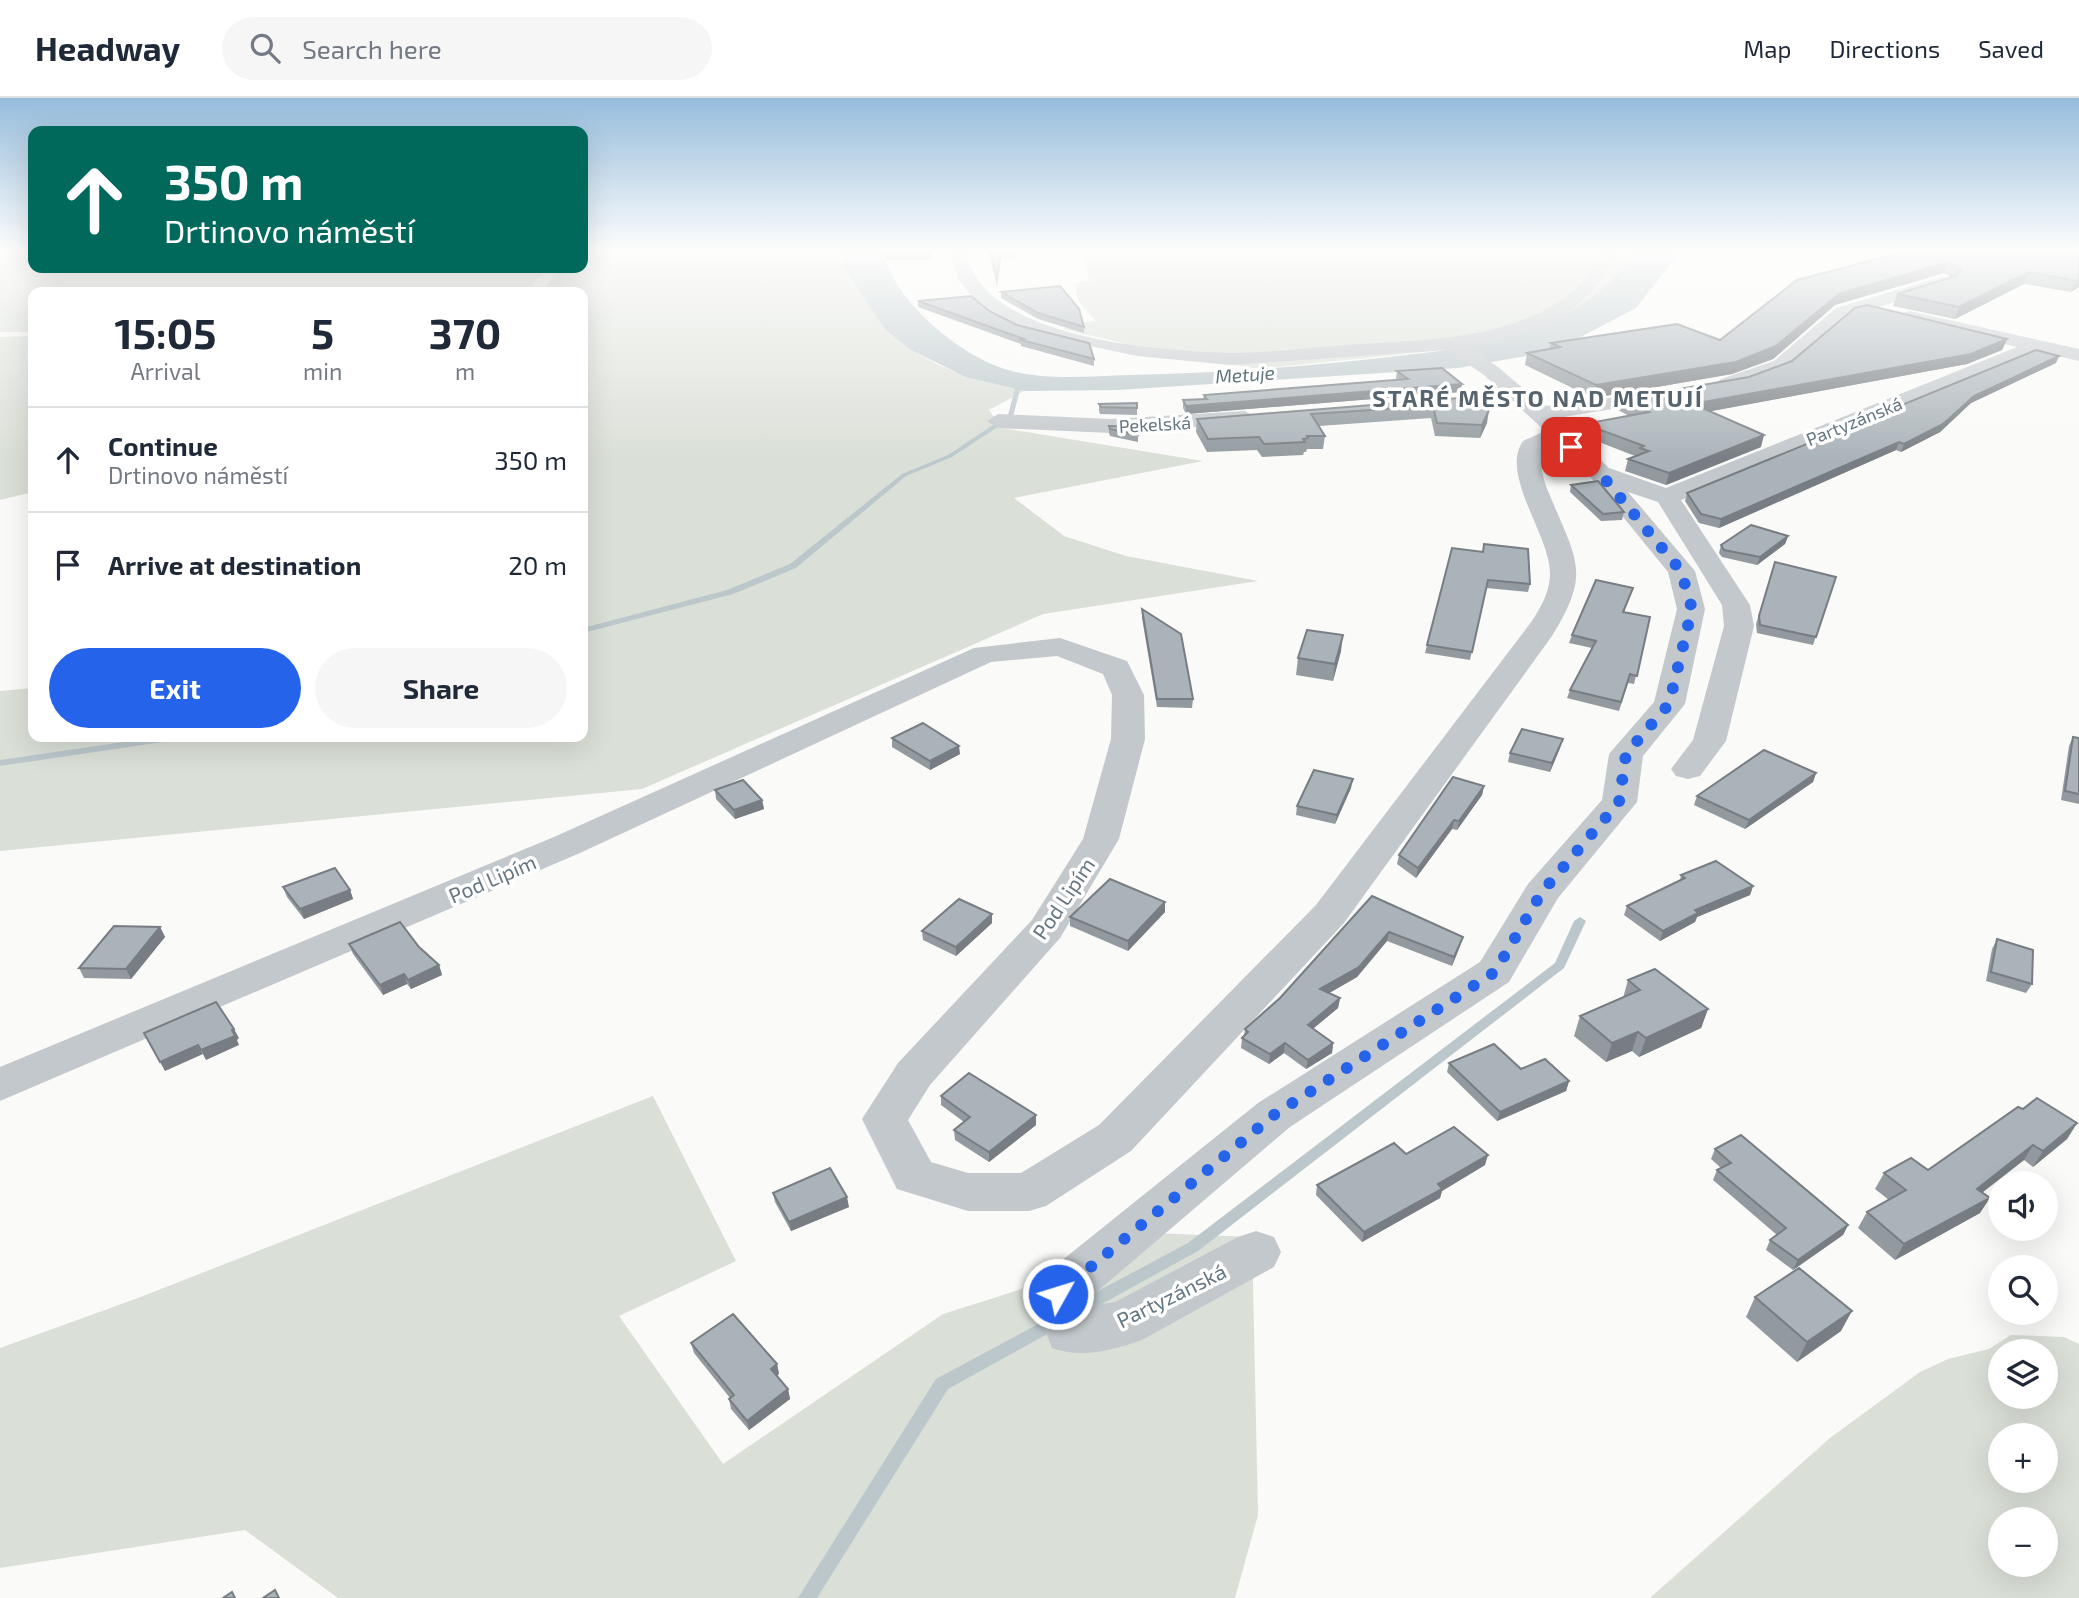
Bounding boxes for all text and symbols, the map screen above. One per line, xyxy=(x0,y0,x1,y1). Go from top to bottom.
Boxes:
search box xyxy=(222,17,712,80)
text: Headway xyxy=(35,28,180,68)
icon: search xyxy=(246,29,284,67)
text: Search here xyxy=(302,33,442,64)
text: Map xyxy=(1743,34,1791,63)
text: Directions xyxy=(1829,34,1940,63)
text: Saved xyxy=(1978,34,2044,63)
text: 350 m xyxy=(164,151,304,210)
icon: ahead xyxy=(49,154,140,245)
text: Drtinovo náměstí xyxy=(164,211,415,249)
text: 15:05 xyxy=(115,307,216,357)
text: 5 xyxy=(311,307,334,357)
text: 370 xyxy=(429,307,501,357)
text: Arrival xyxy=(131,357,201,385)
text: min xyxy=(303,357,342,385)
text: m xyxy=(455,357,475,385)
water label: Metuje xyxy=(1214,360,1276,388)
district label: STARÉ MĚSTO NAD METUJÍ xyxy=(1372,384,1704,412)
street label: Partyzánská xyxy=(1803,392,1905,450)
street label: Pekelská xyxy=(1118,411,1192,437)
pin xyxy=(1541,417,1601,477)
icon: arrive xyxy=(1552,428,1590,466)
text: Continue xyxy=(108,430,218,461)
icon: ahead xyxy=(49,441,87,479)
text: 350 m xyxy=(494,444,567,475)
text: Drtinovo náměstí xyxy=(108,461,288,489)
icon: arrive xyxy=(49,546,87,584)
text: Arrive at destination xyxy=(108,549,361,580)
text: 20 m xyxy=(508,549,567,580)
button: Exit xyxy=(49,648,301,728)
button: Share xyxy=(315,648,567,728)
street label: Pod Lipím xyxy=(444,848,540,908)
street label: Pod Lipím xyxy=(1027,853,1099,943)
map controls xyxy=(1988,1171,2058,1577)
button: sound xyxy=(1988,1171,2058,1241)
button: search xyxy=(1988,1255,2058,1325)
position arrow xyxy=(1021,1257,1095,1331)
street label: Partyzánská xyxy=(1112,1258,1230,1332)
button: layers xyxy=(1988,1339,2058,1409)
button: + xyxy=(1988,1423,2058,1493)
button: − xyxy=(1988,1507,2058,1577)

